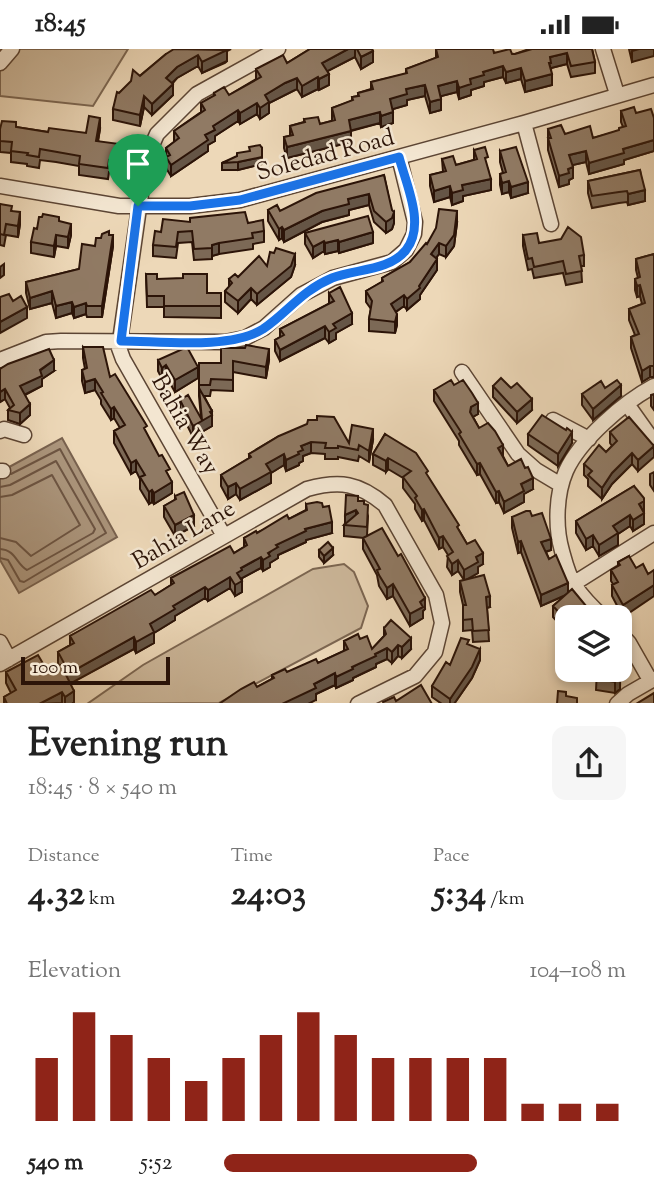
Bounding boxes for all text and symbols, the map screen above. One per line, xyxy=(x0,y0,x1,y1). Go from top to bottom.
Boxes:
text: 18:45 xyxy=(35,6,86,43)
street label: Soledad Road xyxy=(253,121,399,191)
pin xyxy=(108,134,168,206)
icon: arrive xyxy=(119,145,157,183)
street label: Bahia Way xyxy=(142,368,227,482)
street label: Bahia Lane xyxy=(126,493,242,579)
map controls xyxy=(555,605,632,682)
button: layers xyxy=(555,605,632,682)
scale bar xyxy=(21,655,170,686)
text: 100 m xyxy=(32,655,78,682)
text: Evening run xyxy=(28,719,228,773)
button: share xyxy=(552,726,626,800)
text: 18:45 · 8 × 540 m xyxy=(28,772,177,805)
text: Distance xyxy=(28,843,100,870)
text: Time xyxy=(231,843,273,870)
text: Pace xyxy=(433,843,470,870)
text: 4.32 xyxy=(28,870,85,921)
text: 24:03 xyxy=(231,870,306,921)
text: 5:34 xyxy=(433,870,486,921)
text: km xyxy=(85,886,115,913)
text: /km xyxy=(486,886,525,913)
text: Elevation xyxy=(28,955,121,988)
text: 104–108 m xyxy=(530,955,626,988)
text: 540 m xyxy=(28,1147,83,1180)
text: 5:52 xyxy=(140,1147,172,1180)

